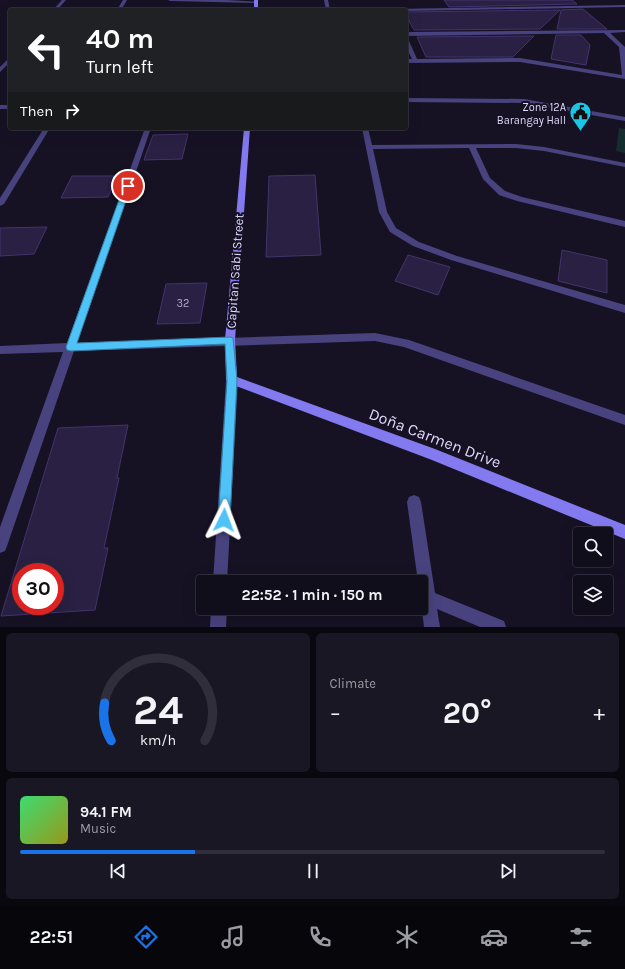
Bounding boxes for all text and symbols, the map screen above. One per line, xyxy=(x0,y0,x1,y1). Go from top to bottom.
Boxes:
text: 40 m xyxy=(86,22,154,55)
icon: left xyxy=(20,24,72,76)
text: Turn left xyxy=(86,56,154,78)
icon: right xyxy=(61,100,83,122)
public building icon: Zone 12A Barangay Hall xyxy=(568,100,594,133)
place label: Zone 12A Barangay Hall xyxy=(497,101,567,127)
text: Then xyxy=(20,102,53,120)
pin xyxy=(111,169,145,203)
icon: arrive xyxy=(117,175,139,197)
street label: Capitan Sabi Street xyxy=(224,213,246,329)
house number: 32 xyxy=(177,297,189,310)
street label: Doña Carmen Drive xyxy=(366,404,504,472)
position arrow xyxy=(203,499,245,541)
map controls xyxy=(573,527,613,615)
button: search xyxy=(573,527,613,567)
speed limit sign: 30 xyxy=(12,563,64,615)
button: layers xyxy=(573,575,613,615)
text: 22:52 · 1 min · 150 m xyxy=(242,586,382,604)
text: Climate xyxy=(330,676,376,691)
text: 24 xyxy=(133,685,183,733)
text: 20° xyxy=(443,695,492,731)
text: − xyxy=(330,700,341,726)
text: + xyxy=(593,700,605,726)
text: km/h xyxy=(140,731,176,748)
text: 94.1 FM xyxy=(80,803,132,821)
text: Music xyxy=(80,821,116,836)
icon: previous xyxy=(107,860,129,882)
icon: pause xyxy=(302,860,324,882)
icon: next xyxy=(497,860,519,882)
icon: directions xyxy=(132,923,160,951)
icon: music xyxy=(219,923,247,951)
icon: phone xyxy=(306,923,334,951)
icon: climate xyxy=(393,923,421,951)
icon: car xyxy=(480,923,508,951)
icon: filters xyxy=(567,923,595,951)
text: 22:51 xyxy=(30,926,73,948)

